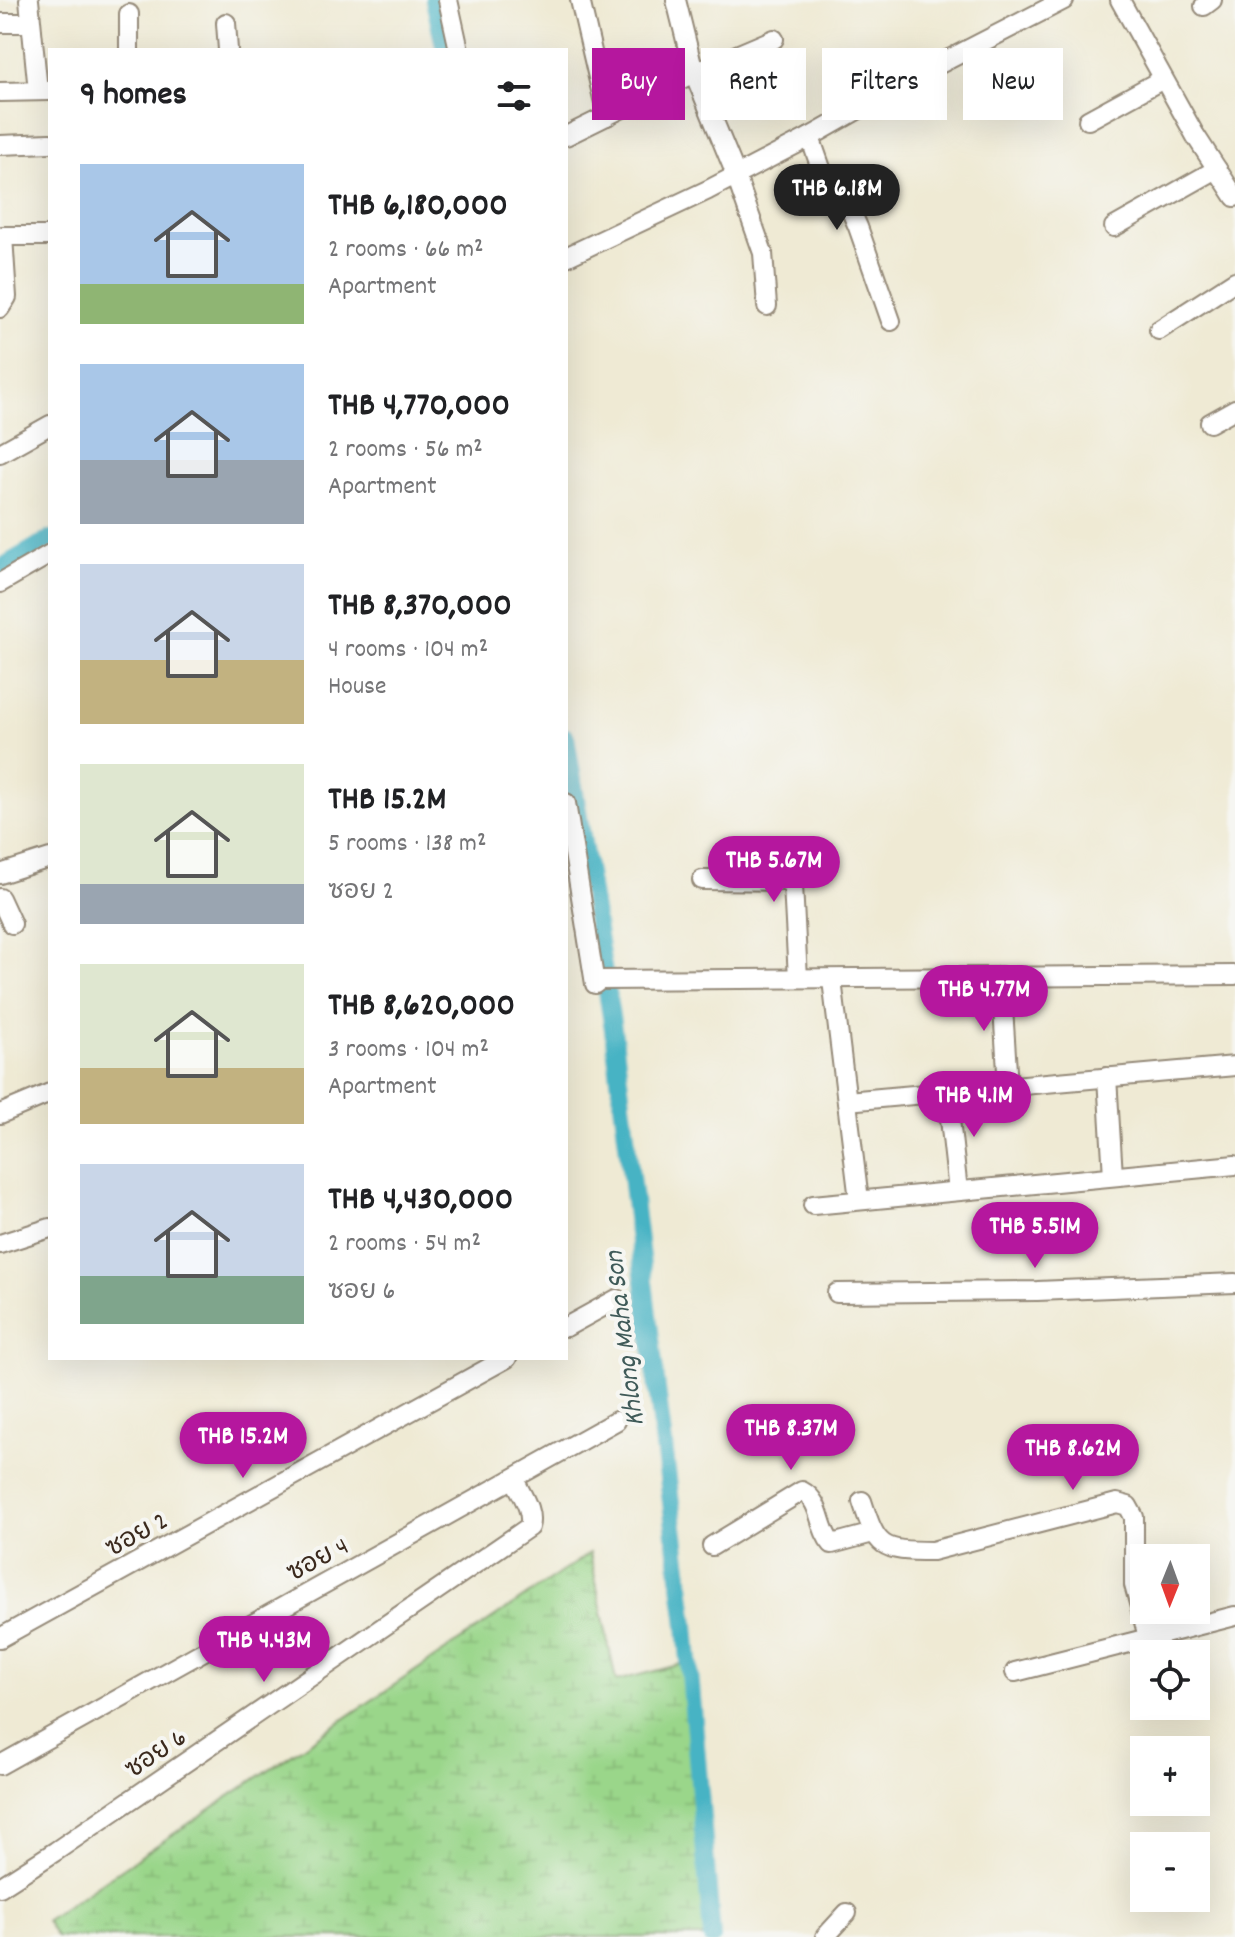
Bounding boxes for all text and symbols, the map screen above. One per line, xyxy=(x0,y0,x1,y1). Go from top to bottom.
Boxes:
chip: Buy xyxy=(592,48,685,120)
chip: Rent xyxy=(701,48,806,120)
chip: Filters xyxy=(822,48,947,120)
chip: New xyxy=(963,48,1063,120)
text: 9 homes xyxy=(80,72,187,121)
icon: filters xyxy=(492,74,536,118)
pin: THB 6.18M xyxy=(745,164,929,232)
text: THB 6.18M xyxy=(792,171,882,208)
text: THB 6,180,000 xyxy=(328,183,508,232)
icon: home xyxy=(144,196,240,292)
text: 2 rooms · 66 m² xyxy=(328,232,484,269)
text: Apartment xyxy=(328,269,437,306)
text: THB 4,770,000 xyxy=(328,383,510,432)
icon: home xyxy=(144,396,240,492)
text: 2 rooms · 56 m² xyxy=(328,432,483,469)
text: Apartment xyxy=(328,469,437,506)
text: THB 8,370,000 xyxy=(328,583,512,632)
icon: home xyxy=(144,596,240,692)
text: 4 rooms · 104 m² xyxy=(328,632,488,669)
text: House xyxy=(328,669,386,706)
text: THB 15.2M xyxy=(328,777,447,826)
icon: home xyxy=(144,796,240,892)
text: 5 rooms · 138 m² xyxy=(328,826,486,863)
pin: THB 5.67M xyxy=(682,836,866,904)
text: THB 5.67M xyxy=(726,843,822,880)
text: ซอย 2 xyxy=(328,874,394,911)
pin: THB 4.77M xyxy=(892,965,1076,1033)
text: THB 4.77M xyxy=(938,972,1030,1009)
text: THB 8,620,000 xyxy=(328,983,515,1032)
icon: home xyxy=(144,996,240,1092)
text: 3 rooms · 104 m² xyxy=(328,1032,489,1069)
text: Apartment xyxy=(328,1069,437,1106)
pin: THB 4.1M xyxy=(891,1071,1057,1139)
text: THB 4.1M xyxy=(935,1078,1013,1115)
text: THB 4,430,000 xyxy=(328,1177,513,1226)
icon: home xyxy=(144,1196,240,1292)
pin: THB 5.51M xyxy=(943,1202,1127,1270)
text: THB 5.51M xyxy=(989,1209,1081,1246)
text: 2 rooms · 54 m² xyxy=(328,1226,481,1263)
water label: Khlong Maha Son xyxy=(596,1247,658,1428)
text: ซอย 6 xyxy=(328,1274,395,1311)
pin: THB 8.37M xyxy=(699,1404,883,1472)
text: THB 8.37M xyxy=(744,1411,838,1448)
pin: THB 15.2M xyxy=(151,1412,335,1480)
text: THB 15.2M xyxy=(198,1419,288,1456)
pin: THB 8.62M xyxy=(981,1424,1165,1492)
text: THB 8.62M xyxy=(1025,1431,1121,1468)
street label: ซอย 2 xyxy=(100,1504,175,1568)
street label: ซอย 4 xyxy=(281,1529,356,1593)
north arrow xyxy=(1130,1544,1210,1624)
map controls xyxy=(1130,1544,1210,1912)
pin: THB 4.43M xyxy=(172,1616,356,1684)
text: THB 4.43M xyxy=(217,1623,311,1660)
button: locate xyxy=(1130,1640,1210,1720)
street label: ซอย 6 xyxy=(119,1721,195,1789)
button: + xyxy=(1130,1736,1210,1816)
button: − xyxy=(1130,1832,1210,1912)

